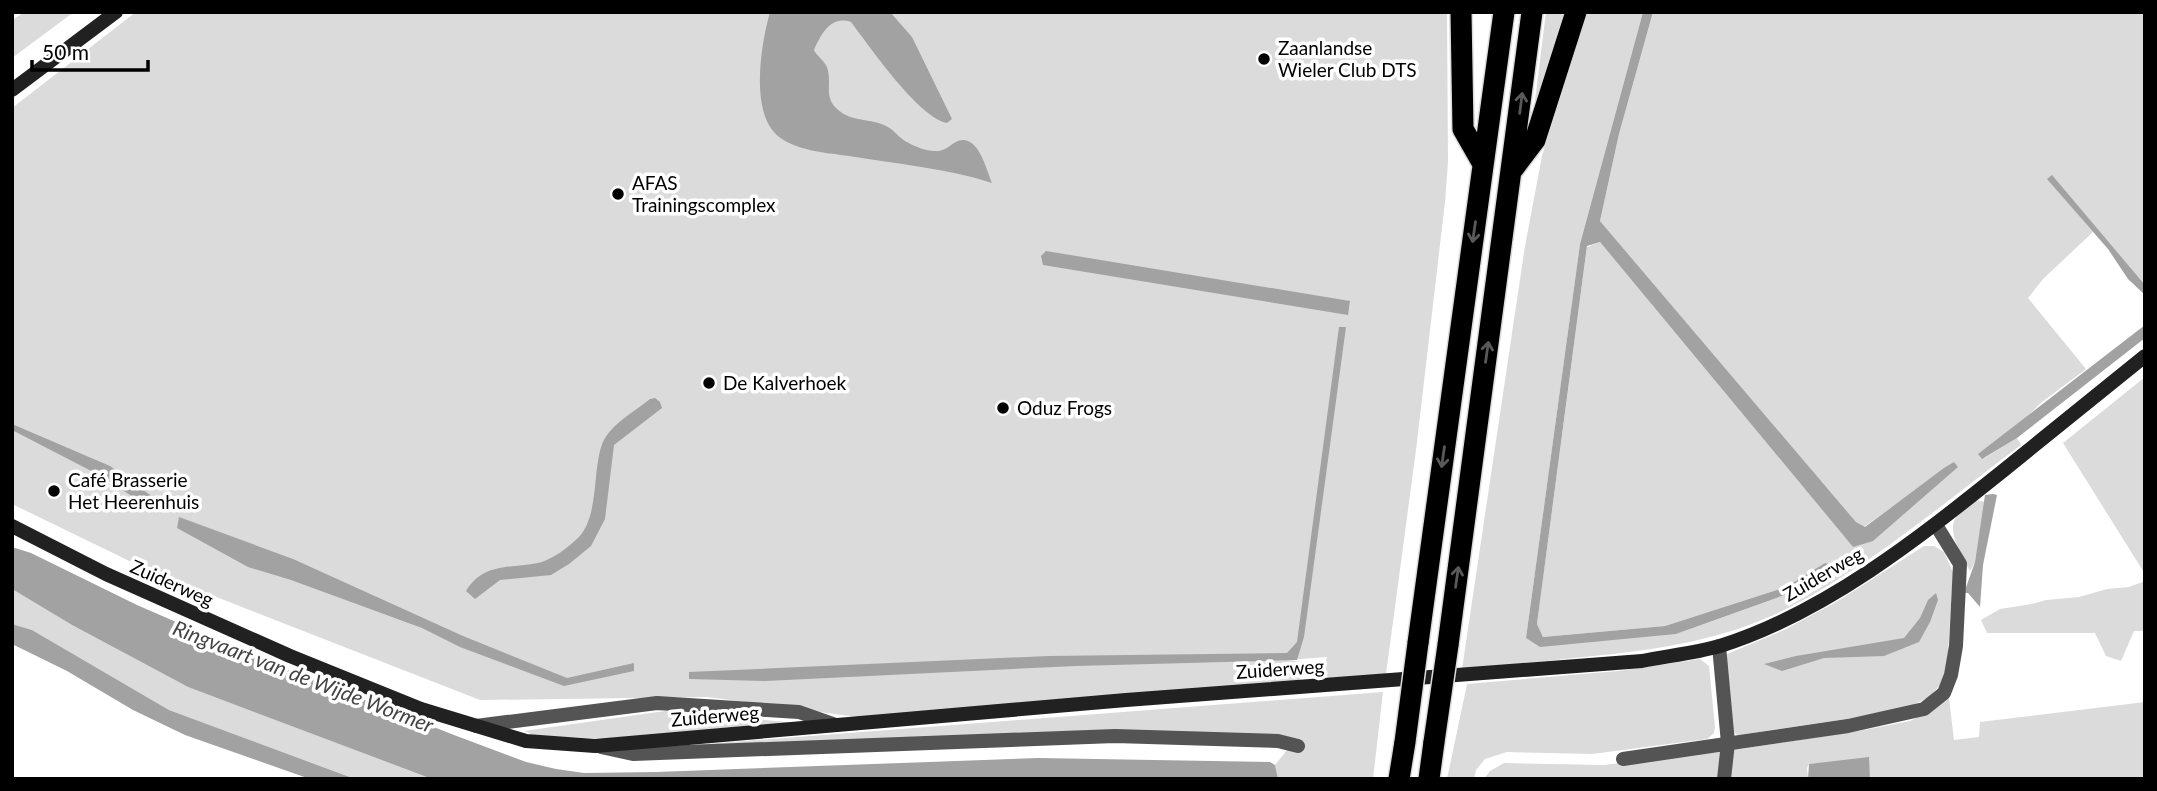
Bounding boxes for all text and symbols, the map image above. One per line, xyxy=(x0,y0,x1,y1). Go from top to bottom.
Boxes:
scale bar xyxy=(32,28,147,72)
place label: Zaanlandse Wieler Club DTS xyxy=(1278,36,1417,81)
text: 50 m xyxy=(42,39,89,64)
marker: Zaanlandse Wieler Club DTS xyxy=(1256,51,1272,67)
one-way arrow xyxy=(1514,92,1527,115)
place label: AFAS Trainingscomplex xyxy=(632,171,776,216)
marker: AFAS Trainingscomplex xyxy=(610,186,626,202)
one-way arrow xyxy=(1467,220,1480,243)
one-way arrow xyxy=(1481,341,1494,364)
place label: De Kalverhoek xyxy=(723,371,847,394)
marker: De Kalverhoek xyxy=(701,375,717,391)
place label: Oduz Frogs xyxy=(1017,396,1112,419)
marker: Oduz Frogs xyxy=(995,400,1011,416)
one-way arrow xyxy=(1436,445,1449,468)
place label: Café Brasserie Het Heerenhuis xyxy=(68,468,199,513)
marker: Café Brasserie Het Heerenhuis xyxy=(46,483,62,499)
street label: Zuiderweg xyxy=(1779,541,1867,606)
street label: Zuiderweg xyxy=(127,554,217,611)
one-way arrow xyxy=(1451,567,1464,589)
water label: Ringvaart van de Wijde Wormer xyxy=(170,614,438,737)
street label: Zuiderweg xyxy=(1235,654,1325,683)
street label: Zuiderweg xyxy=(670,700,760,731)

